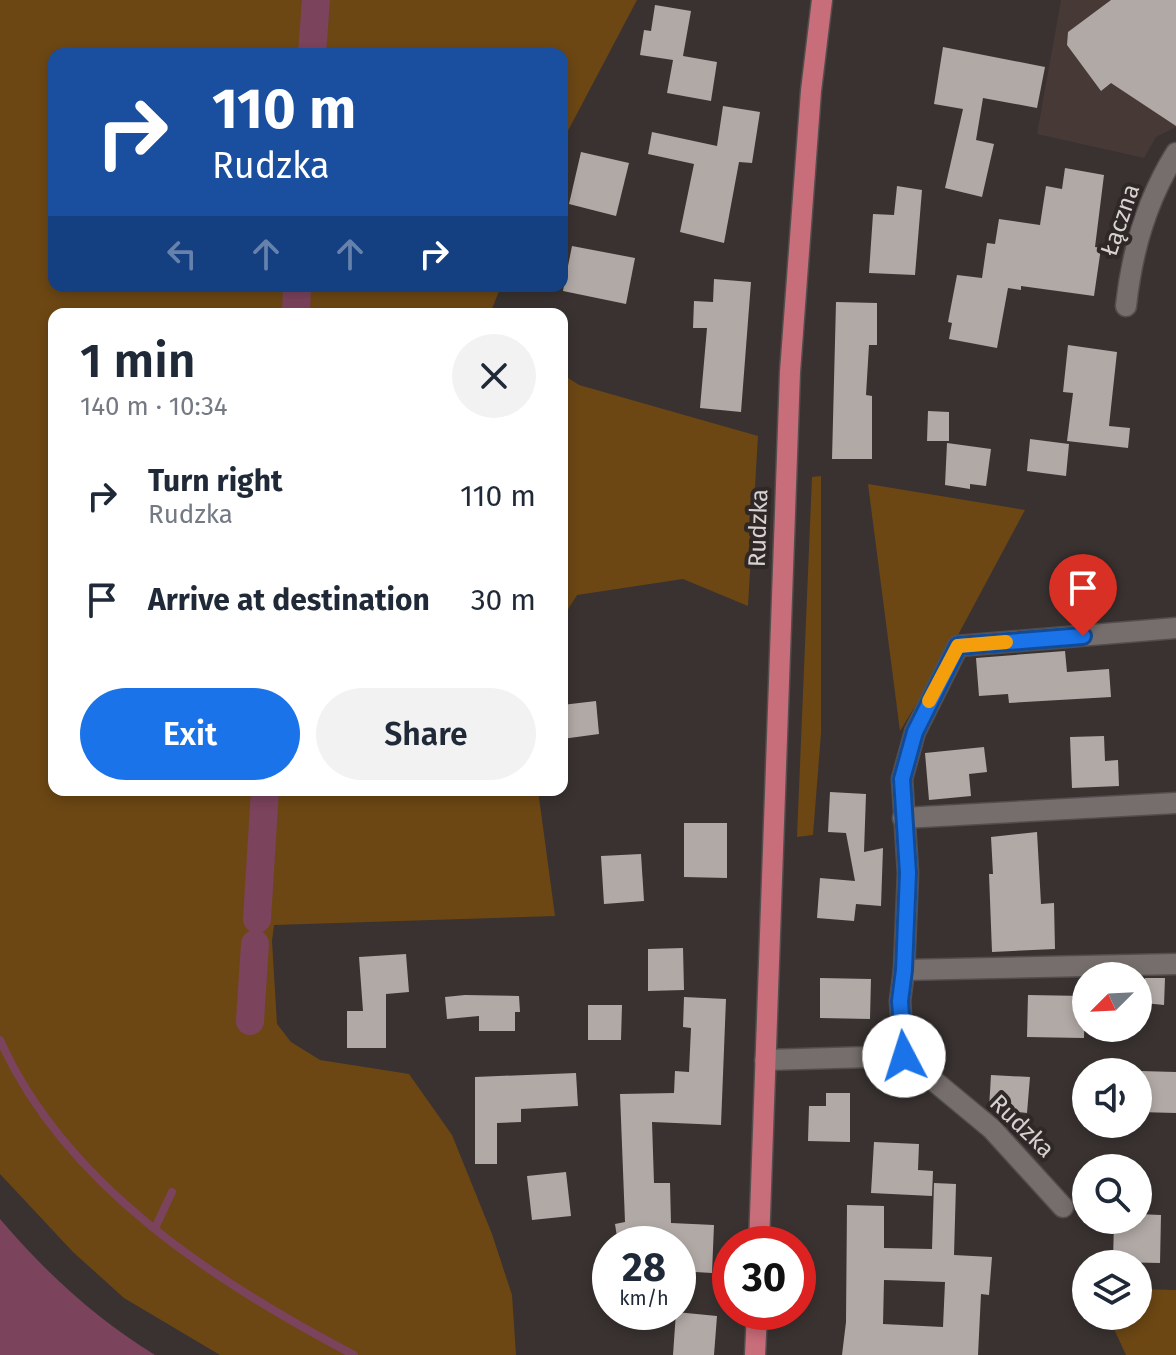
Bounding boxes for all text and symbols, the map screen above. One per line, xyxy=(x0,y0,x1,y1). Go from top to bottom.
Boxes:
text: 110 m xyxy=(212,76,356,143)
icon: right xyxy=(80,80,184,184)
text: Rudzka xyxy=(212,144,329,188)
street label: Łączna xyxy=(1095,180,1145,260)
icon: left xyxy=(160,232,204,276)
icon: ahead xyxy=(244,232,288,276)
icon: ahead xyxy=(328,232,372,276)
icon: right xyxy=(412,232,456,276)
text: 1 min xyxy=(80,332,196,390)
button: close xyxy=(452,334,536,418)
text: 140 m · 10:34 xyxy=(80,391,228,422)
text: Turn right xyxy=(148,463,283,499)
icon: right xyxy=(80,474,124,518)
text: 110 m xyxy=(460,478,536,514)
street label: Rudzka xyxy=(743,488,773,568)
text: Rudzka xyxy=(148,499,233,530)
pin xyxy=(1049,554,1117,636)
icon: arrive xyxy=(1061,566,1105,610)
icon: arrive xyxy=(80,578,124,622)
text: Arrive at destination xyxy=(148,582,430,618)
text: 30 m xyxy=(471,582,536,618)
button: Exit xyxy=(80,688,300,780)
button: Share xyxy=(316,688,536,780)
north arrow xyxy=(1072,962,1152,1042)
map controls xyxy=(1072,962,1152,1330)
position arrow xyxy=(862,1014,946,1098)
button: sound xyxy=(1072,1058,1152,1138)
street label: Rudzka xyxy=(984,1089,1060,1163)
button: search xyxy=(1072,1154,1152,1234)
speed limit sign: 30 xyxy=(712,1226,816,1330)
text: 28 xyxy=(622,1244,666,1292)
button: layers xyxy=(1072,1250,1152,1330)
text: km/h xyxy=(619,1286,669,1310)

